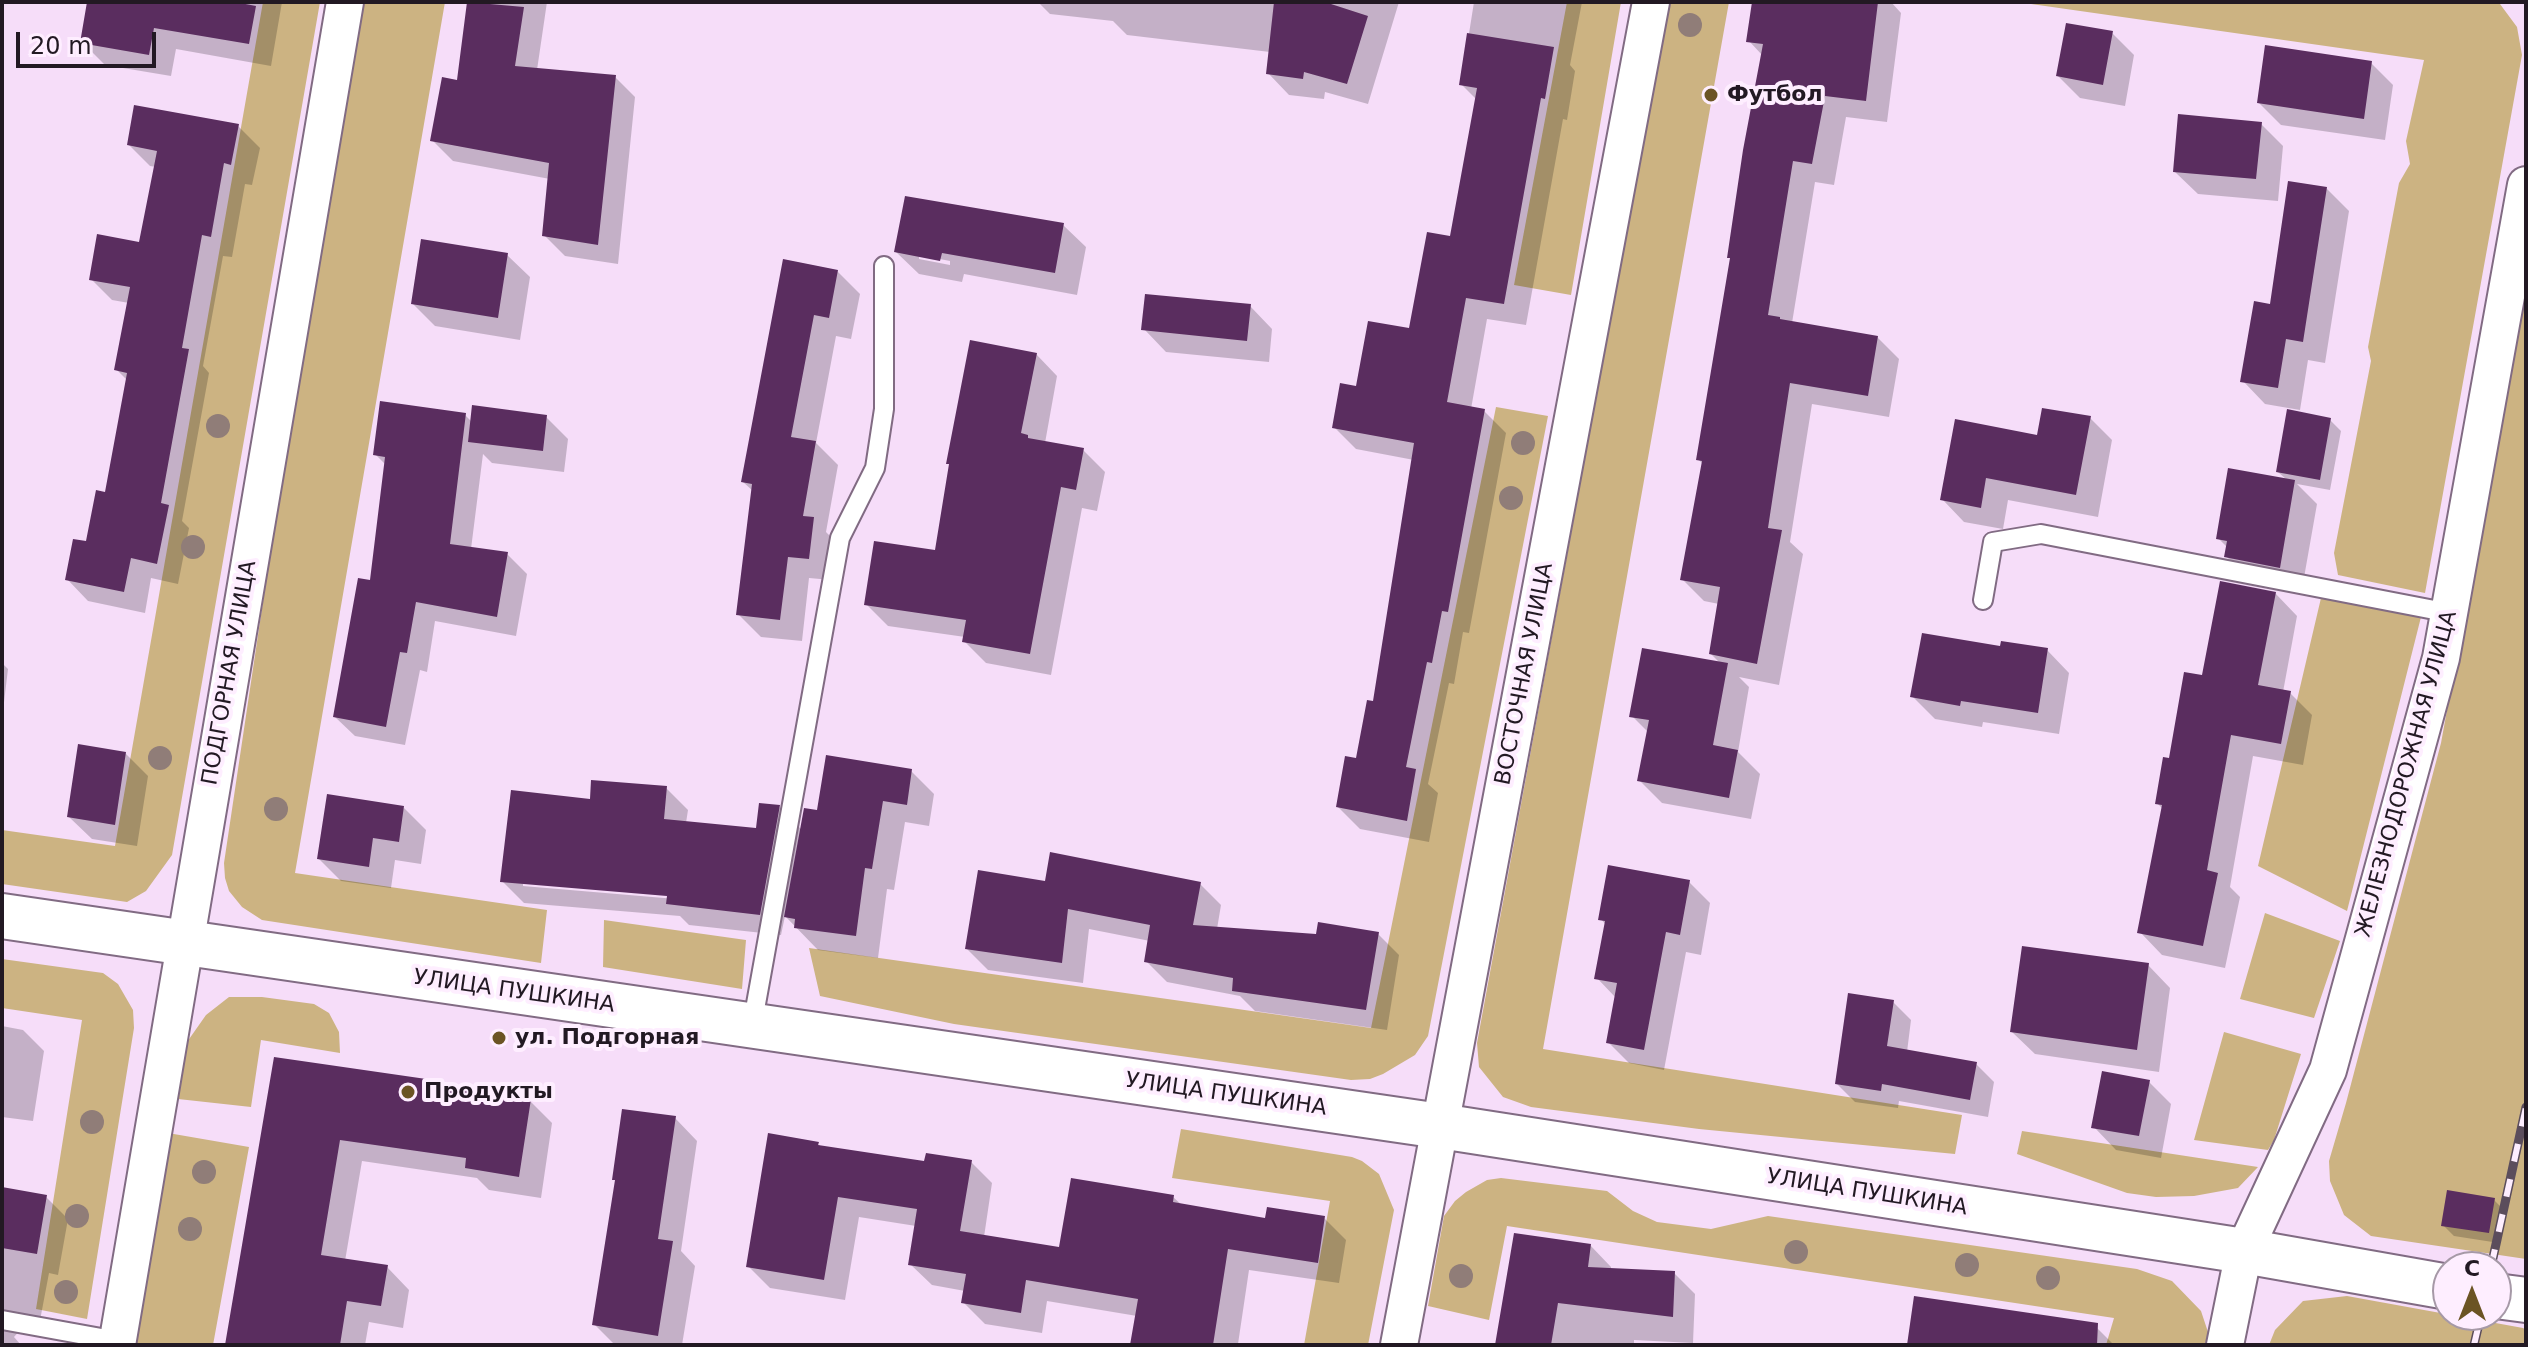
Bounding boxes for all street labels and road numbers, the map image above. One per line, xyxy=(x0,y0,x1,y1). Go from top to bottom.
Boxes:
street label: ПОДГОРНАЯ УЛИЦА xyxy=(197,559,263,787)
street label: ВОСТОЧНАЯ УЛИЦА xyxy=(1490,561,1560,787)
street label: ЖЕЛЕЗНОДОРОЖНАЯ УЛИЦА xyxy=(2351,608,2463,940)
street label: УЛИЦА ПУШКИНА xyxy=(412,965,616,1019)
street label: УЛИЦА ПУШКИНА xyxy=(1124,1068,1328,1122)
street label: УЛИЦА ПУШКИНА xyxy=(1765,1164,1969,1222)

